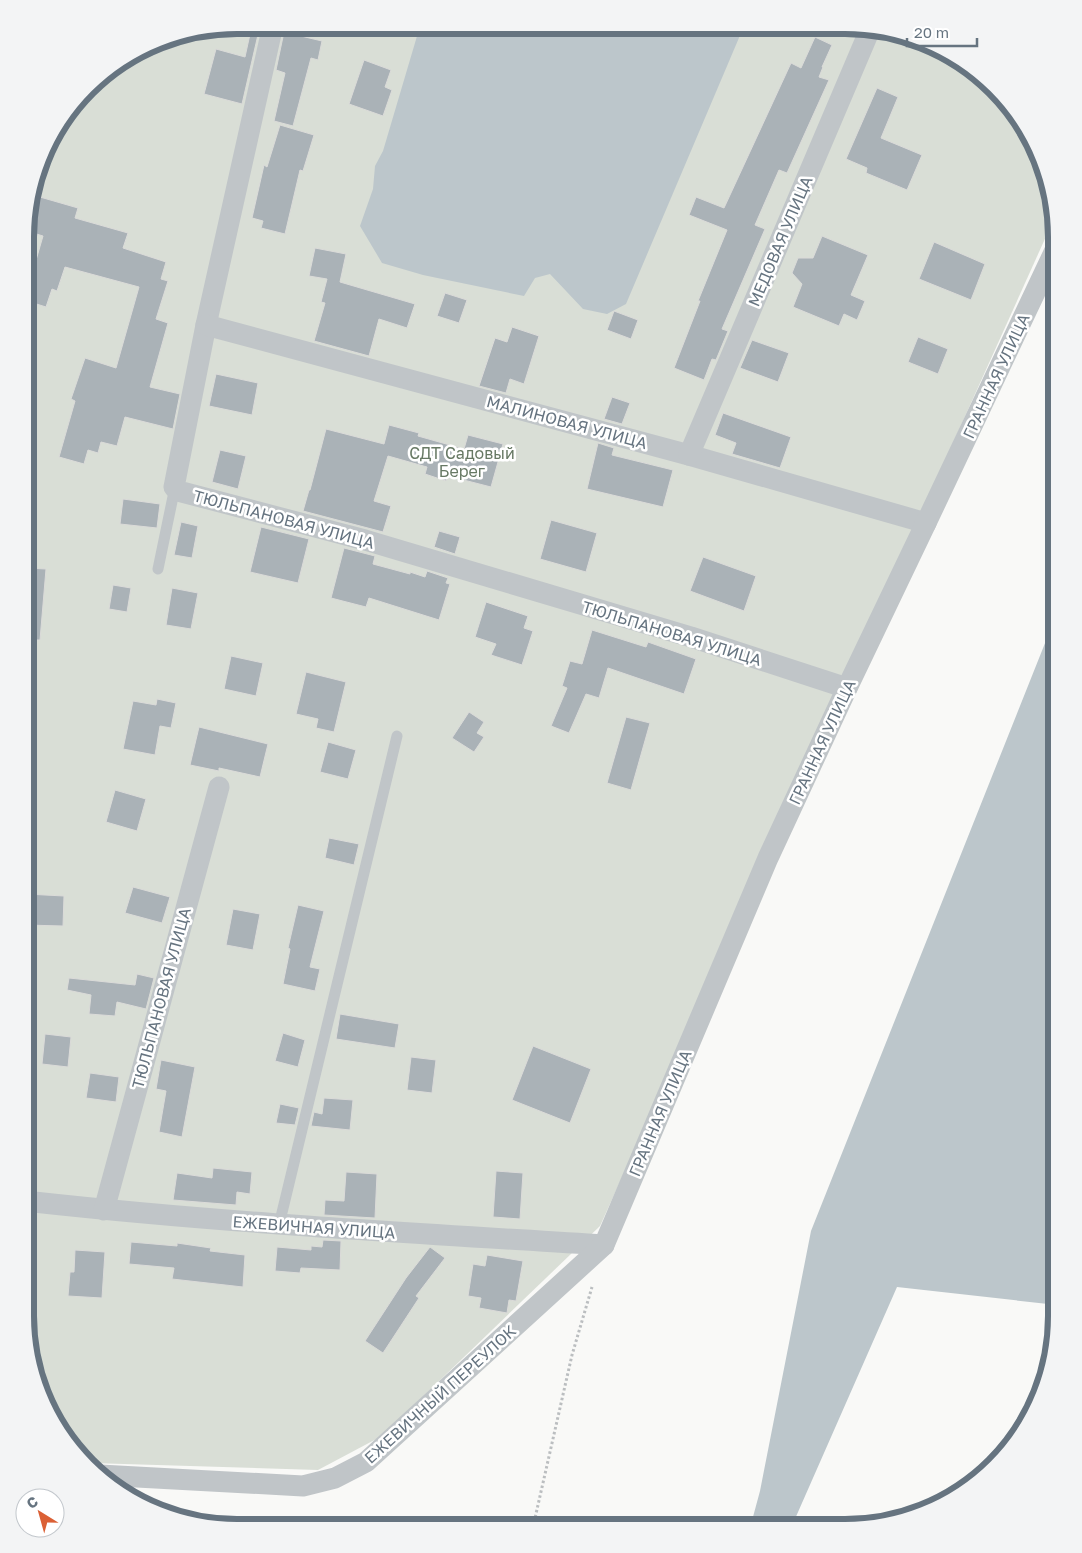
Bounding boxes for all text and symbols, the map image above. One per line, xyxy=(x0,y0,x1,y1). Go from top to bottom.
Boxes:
scale bar xyxy=(907,15,977,47)
text: 20 m xyxy=(914,23,949,41)
street label: МЕДОВАЯ УЛИЦА xyxy=(743,173,817,309)
street label: ГРАННАЯ УЛИЦА xyxy=(958,310,1034,442)
street label: МАЛИНОВАЯ УЛИЦА xyxy=(485,391,650,453)
park label: СДТ Садовый Берег xyxy=(409,443,515,481)
street label: ТЮЛЬПАНОВАЯ УЛИЦА xyxy=(191,485,377,553)
street label: ТЮЛЬПАНОВАЯ УЛИЦА xyxy=(580,596,764,670)
street label: ГРАННАЯ УЛИЦА xyxy=(784,676,860,808)
street label: ТЮЛЬПАНОВАЯ УЛИЦА xyxy=(127,905,195,1091)
street label: ГРАННАЯ УЛИЦА xyxy=(624,1046,696,1179)
street label: ЕЖЕВИЧНАЯ УЛИЦА xyxy=(232,1211,396,1243)
street label: ЕЖЕВИЧНЫЙ ПЕРЕУЛОК xyxy=(360,1321,520,1467)
north arrow xyxy=(15,1488,65,1538)
text: С xyxy=(23,1492,41,1512)

